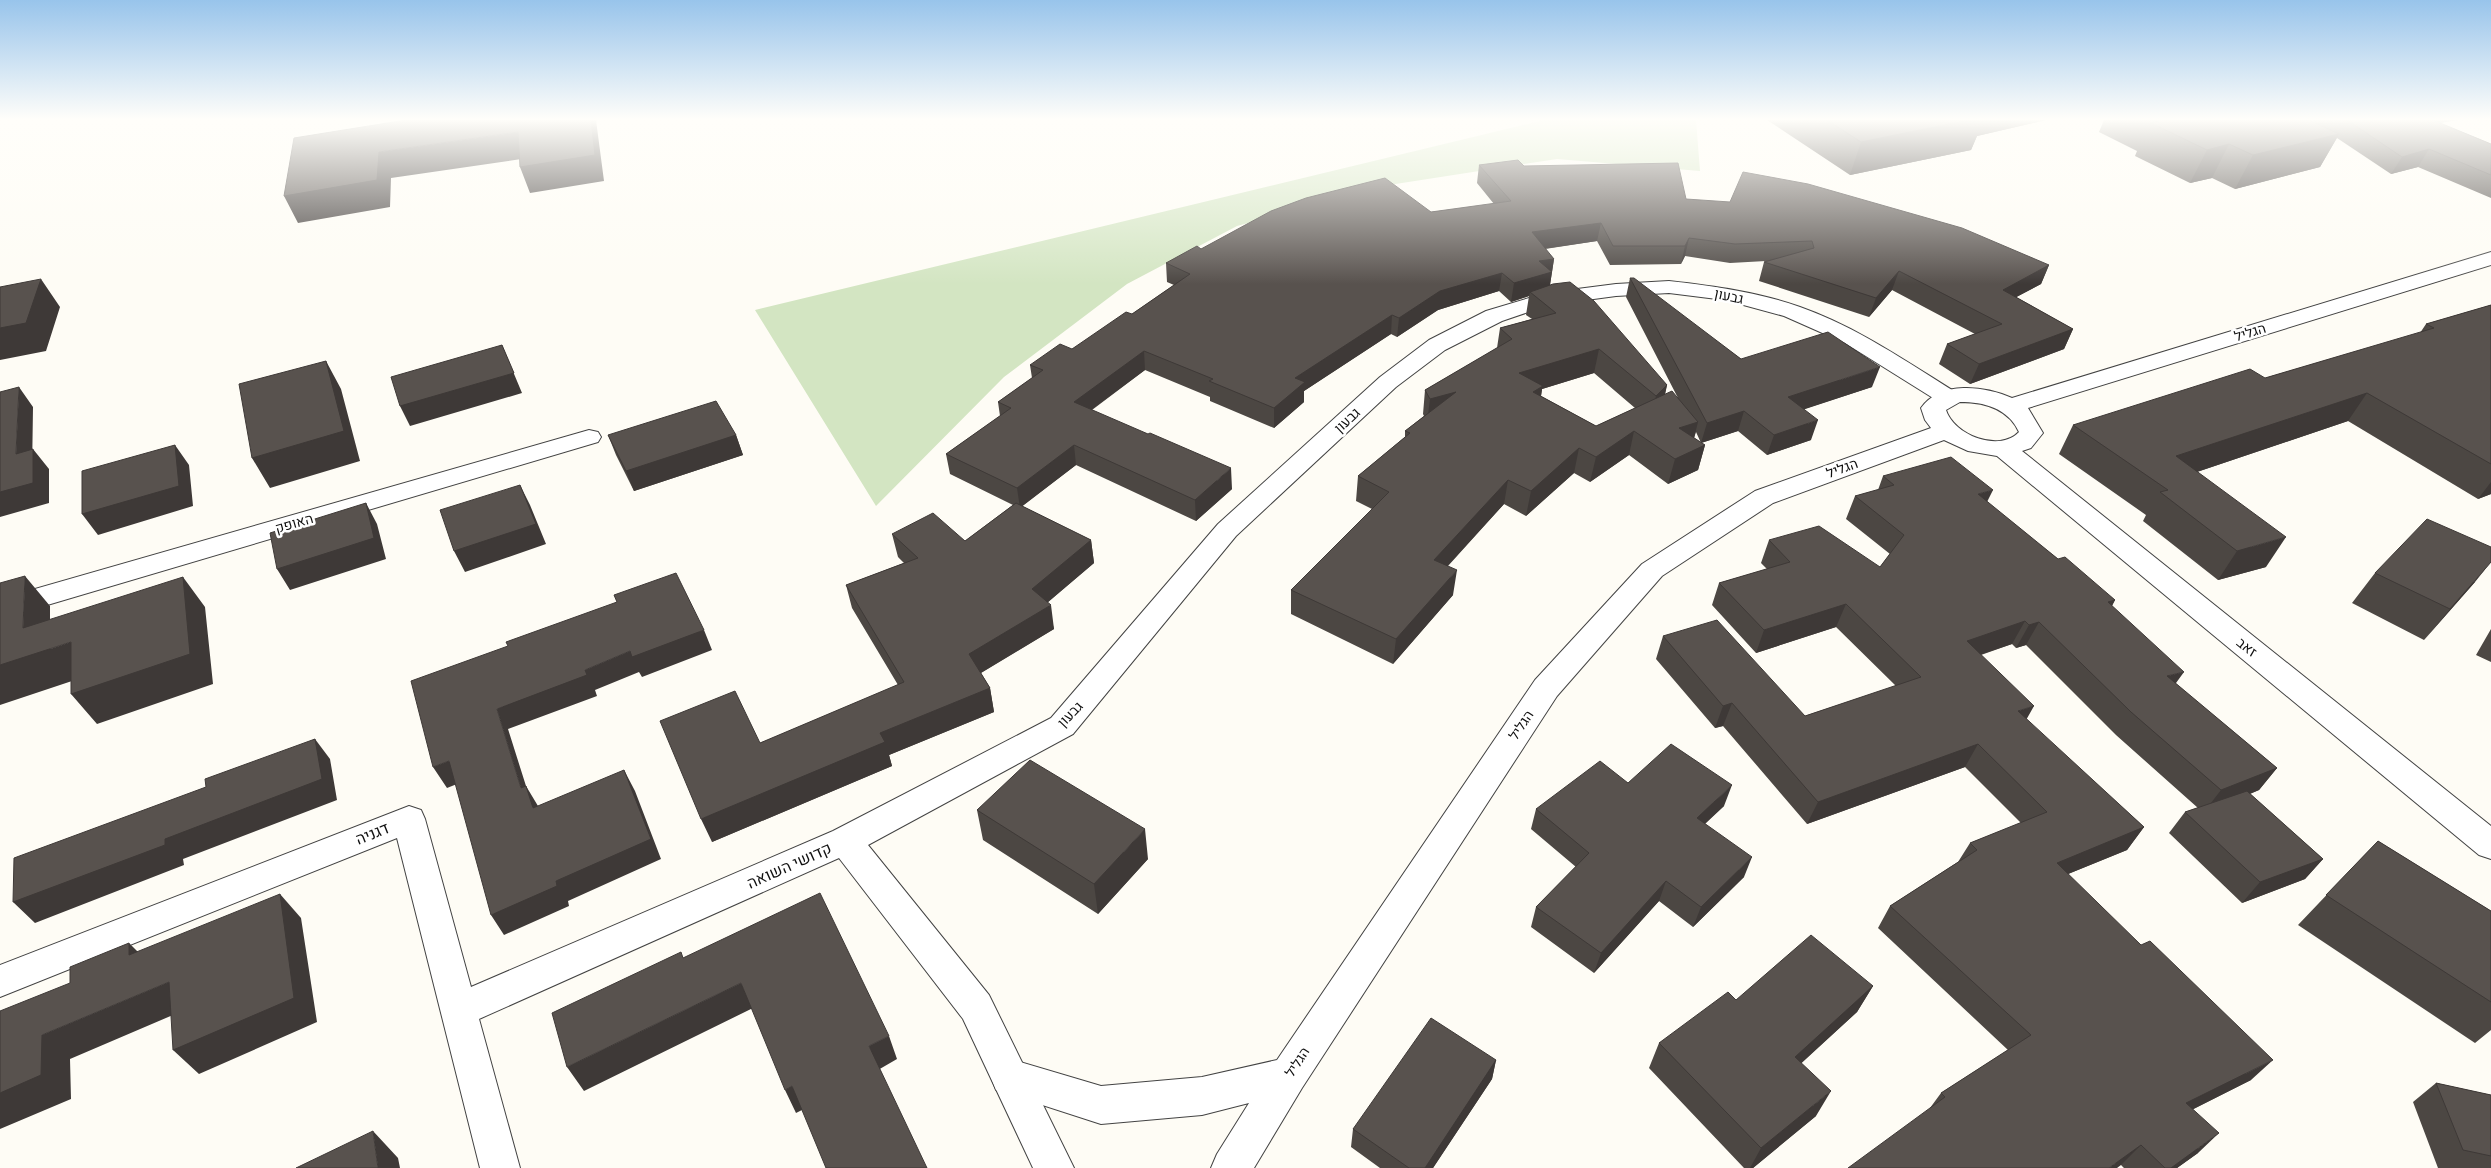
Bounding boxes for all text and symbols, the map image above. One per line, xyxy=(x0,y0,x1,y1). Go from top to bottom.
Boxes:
street label: גבעון xyxy=(1713,284,1745,308)
street label: הגליל xyxy=(2232,319,2268,345)
street label: גבעון xyxy=(1330,404,1364,436)
street label: הגליל xyxy=(1824,454,1860,482)
street label: האופק xyxy=(273,509,315,537)
street label: זאב xyxy=(2233,633,2261,661)
street label: גבעון xyxy=(1053,697,1087,731)
street label: הגליל xyxy=(1505,707,1537,743)
street label: דגניה xyxy=(352,817,392,849)
street label: קדושי השואה xyxy=(743,837,835,893)
street label: הגליל xyxy=(1281,1044,1313,1080)

